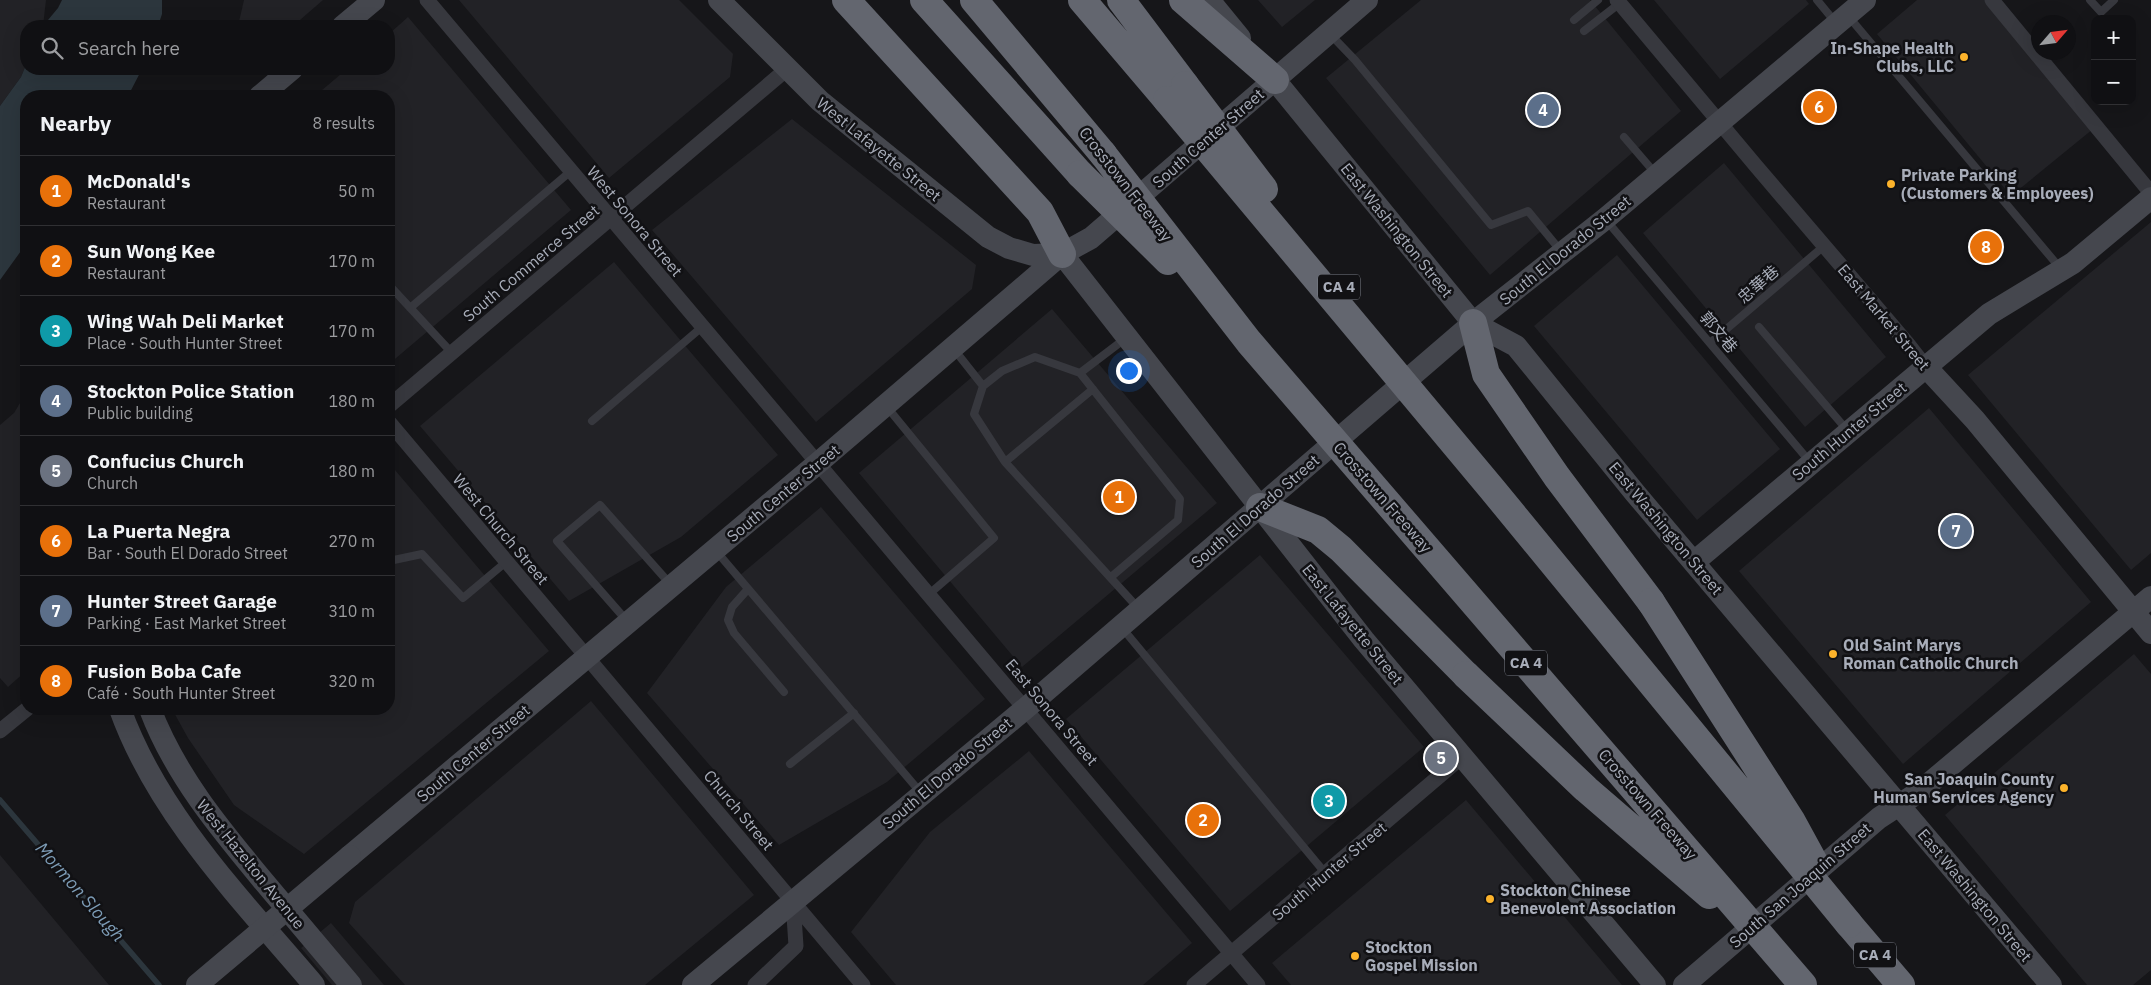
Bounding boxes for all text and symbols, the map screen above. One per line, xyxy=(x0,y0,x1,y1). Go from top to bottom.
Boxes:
north arrow xyxy=(2031,15,2076,60)
map controls xyxy=(2091,15,2136,105)
button: + xyxy=(2091,15,2136,60)
search box xyxy=(20,20,395,75)
icon: search xyxy=(38,34,66,62)
text: Search here xyxy=(78,36,180,60)
place label: In-Shape Health Clubs, LLC xyxy=(1830,38,1954,76)
marker: In-Shape Health Clubs, LLC xyxy=(1958,51,1970,63)
button: − xyxy=(2091,60,2136,105)
street label: South Center Street xyxy=(1148,84,1268,192)
pin: 6 xyxy=(1803,88,1835,126)
pin: 4 xyxy=(1527,91,1559,129)
street label: West Lafayette Street xyxy=(813,93,945,205)
text: Nearby xyxy=(40,109,111,137)
text: 8 results xyxy=(312,113,375,133)
street label: Crosstown Freeway xyxy=(1075,123,1177,245)
street label: East Washington Street xyxy=(1337,159,1457,301)
street label: West Sonora Street xyxy=(583,162,687,280)
place label: Private Parking (Customers & Employees) xyxy=(1901,165,2094,203)
text: McDonald's xyxy=(87,169,190,193)
marker: Private Parking (Customers & Employees) xyxy=(1885,178,1897,190)
text: 1 xyxy=(51,181,61,201)
text: 50 m xyxy=(338,181,375,201)
street label: South El Dorado Street xyxy=(1495,191,1635,309)
text: Restaurant xyxy=(87,193,166,213)
street label: South Commerce Street xyxy=(459,200,603,326)
pin: 8 xyxy=(1970,228,2002,266)
text: Sun Wong Kee xyxy=(87,239,215,263)
text: 2 xyxy=(51,251,61,271)
text: 170 m xyxy=(328,251,375,271)
street label: East Market Street xyxy=(1834,260,1934,374)
street label: 忠華巷 xyxy=(1733,261,1783,307)
text: Restaurant xyxy=(87,263,166,283)
road number: CA 4 xyxy=(1318,274,1360,300)
street label: 郭文巷 xyxy=(1696,307,1742,357)
text: Wing Wah Deli Market xyxy=(87,309,284,333)
text: 3 xyxy=(51,321,61,341)
text: 170 m xyxy=(328,321,375,341)
text: Place · South Hunter Street xyxy=(87,333,282,353)
your location xyxy=(1116,358,1142,384)
street label: South Hunter Street xyxy=(1788,377,1910,485)
text: Stockton Police Station xyxy=(87,379,294,403)
text: 4 xyxy=(51,391,61,411)
text: 180 m xyxy=(328,391,375,411)
text: Public building xyxy=(87,403,193,423)
street label: Crosstown Freeway xyxy=(1329,438,1437,556)
street label: South Center Street xyxy=(722,440,844,546)
text: Confucius Church xyxy=(87,449,244,473)
street label: South El Dorado Street xyxy=(1187,450,1323,572)
street label: East Washington Street xyxy=(1605,458,1727,598)
text: 5 xyxy=(51,461,61,481)
text: 180 m xyxy=(328,461,375,481)
street label: West Church Street xyxy=(449,469,553,589)
text: Church xyxy=(87,473,138,493)
pin: 1 xyxy=(1103,478,1135,516)
pin: 7 xyxy=(1940,512,1972,550)
text: La Puerta Negra xyxy=(87,519,230,543)
text: 6 xyxy=(51,531,61,551)
text: 270 m xyxy=(328,531,375,551)
text: Bar · South El Dorado Street xyxy=(87,543,288,563)
street label: East Lafayette Street xyxy=(1298,560,1408,688)
text: Hunter Street Garage xyxy=(87,589,277,613)
text: 7 xyxy=(51,601,61,621)
text: 310 m xyxy=(328,601,375,621)
text: Parking · East Market Street xyxy=(87,613,286,633)
place label: Old Saint Marys Roman Catholic Church xyxy=(1843,635,2019,673)
marker: Old Saint Marys Roman Catholic Church xyxy=(1827,648,1839,660)
road number: CA 4 xyxy=(1505,650,1547,676)
street label: East Sonora Street xyxy=(1002,655,1102,769)
text: Fusion Boba Cafe xyxy=(87,659,241,683)
text: 8 xyxy=(51,671,61,691)
text: 320 m xyxy=(328,671,375,691)
text: Café · South Hunter Street xyxy=(87,683,275,703)
street label: South Center Street xyxy=(412,700,534,806)
street label: South El Dorado Street xyxy=(878,713,1016,833)
pin: 5 xyxy=(1425,739,1457,777)
street label: Crosstown Freeway xyxy=(1594,745,1702,863)
street label: Church Street xyxy=(700,766,778,854)
place label: San Joaquin County Human Services Agency xyxy=(1873,769,2054,807)
pin: 3 xyxy=(1313,782,1345,820)
marker: San Joaquin County Human Services Agency xyxy=(2058,782,2070,794)
street label: West Hazelton Avenue xyxy=(193,795,310,933)
pin: 2 xyxy=(1187,801,1219,839)
street label: South Hunter Street xyxy=(1268,817,1390,925)
street label: South San Joaquin Street xyxy=(1725,818,1875,952)
street label: East Washington Street xyxy=(1914,825,2036,965)
water label: Mormon Slough xyxy=(31,837,130,946)
place label: Stockton Chinese Benevolent Association xyxy=(1500,880,1676,918)
marker: Stockton Chinese Benevolent Association xyxy=(1484,893,1496,905)
place label: Stockton Gospel Mission xyxy=(1365,937,1478,975)
road number: CA 4 xyxy=(1854,942,1896,968)
marker: Stockton Gospel Mission xyxy=(1349,950,1361,962)

